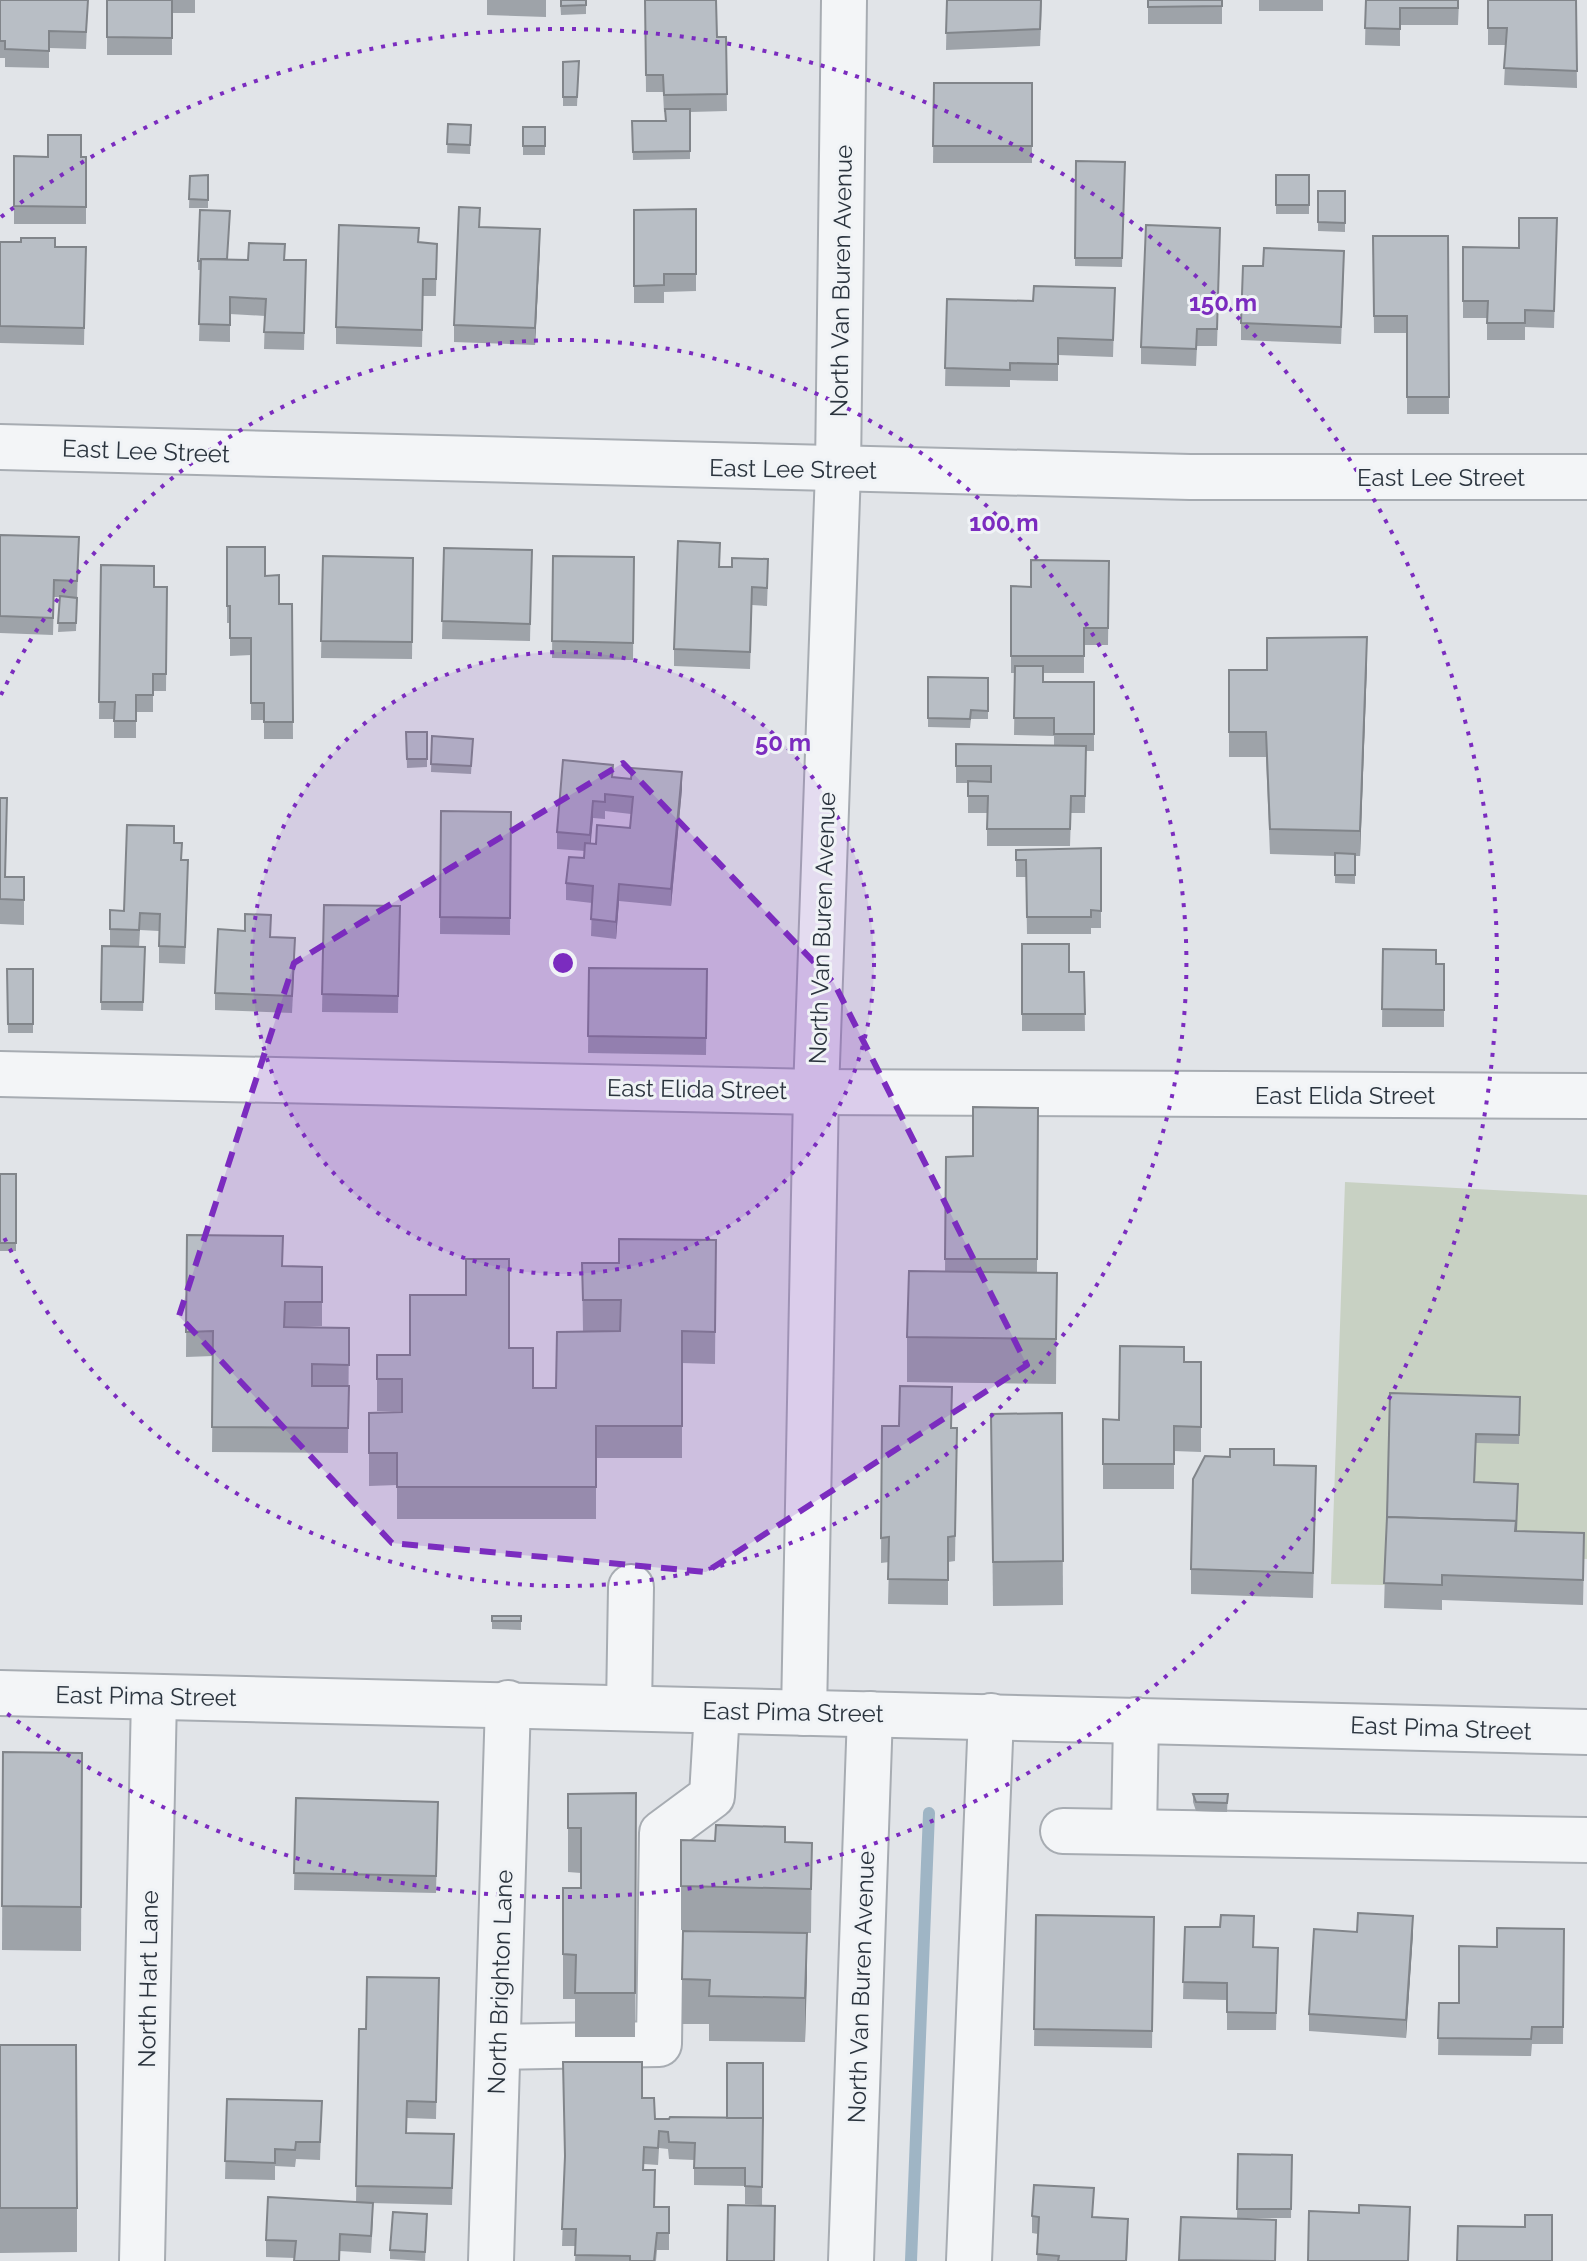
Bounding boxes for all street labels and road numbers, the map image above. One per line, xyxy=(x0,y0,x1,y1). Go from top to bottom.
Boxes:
street label: North Van Buren Avenue xyxy=(824,144,858,418)
street label: East Lee Street xyxy=(62,434,230,468)
street label: East Lee Street xyxy=(709,453,877,485)
street label: East Lee Street xyxy=(1357,463,1525,492)
street label: North Van Buren Avenue xyxy=(803,791,841,1065)
street label: East Elida Street xyxy=(607,1073,787,1105)
street label: East Elida Street xyxy=(1255,1081,1435,1110)
street label: East Pima Street xyxy=(55,1680,237,1712)
street label: East Pima Street xyxy=(702,1696,884,1728)
street label: East Pima Street xyxy=(1350,1710,1532,1746)
street label: North Van Buren Avenue xyxy=(842,1850,880,2124)
street label: North Brighton Lane xyxy=(482,1869,518,2095)
street label: North Hart Lane xyxy=(132,1890,164,2068)

